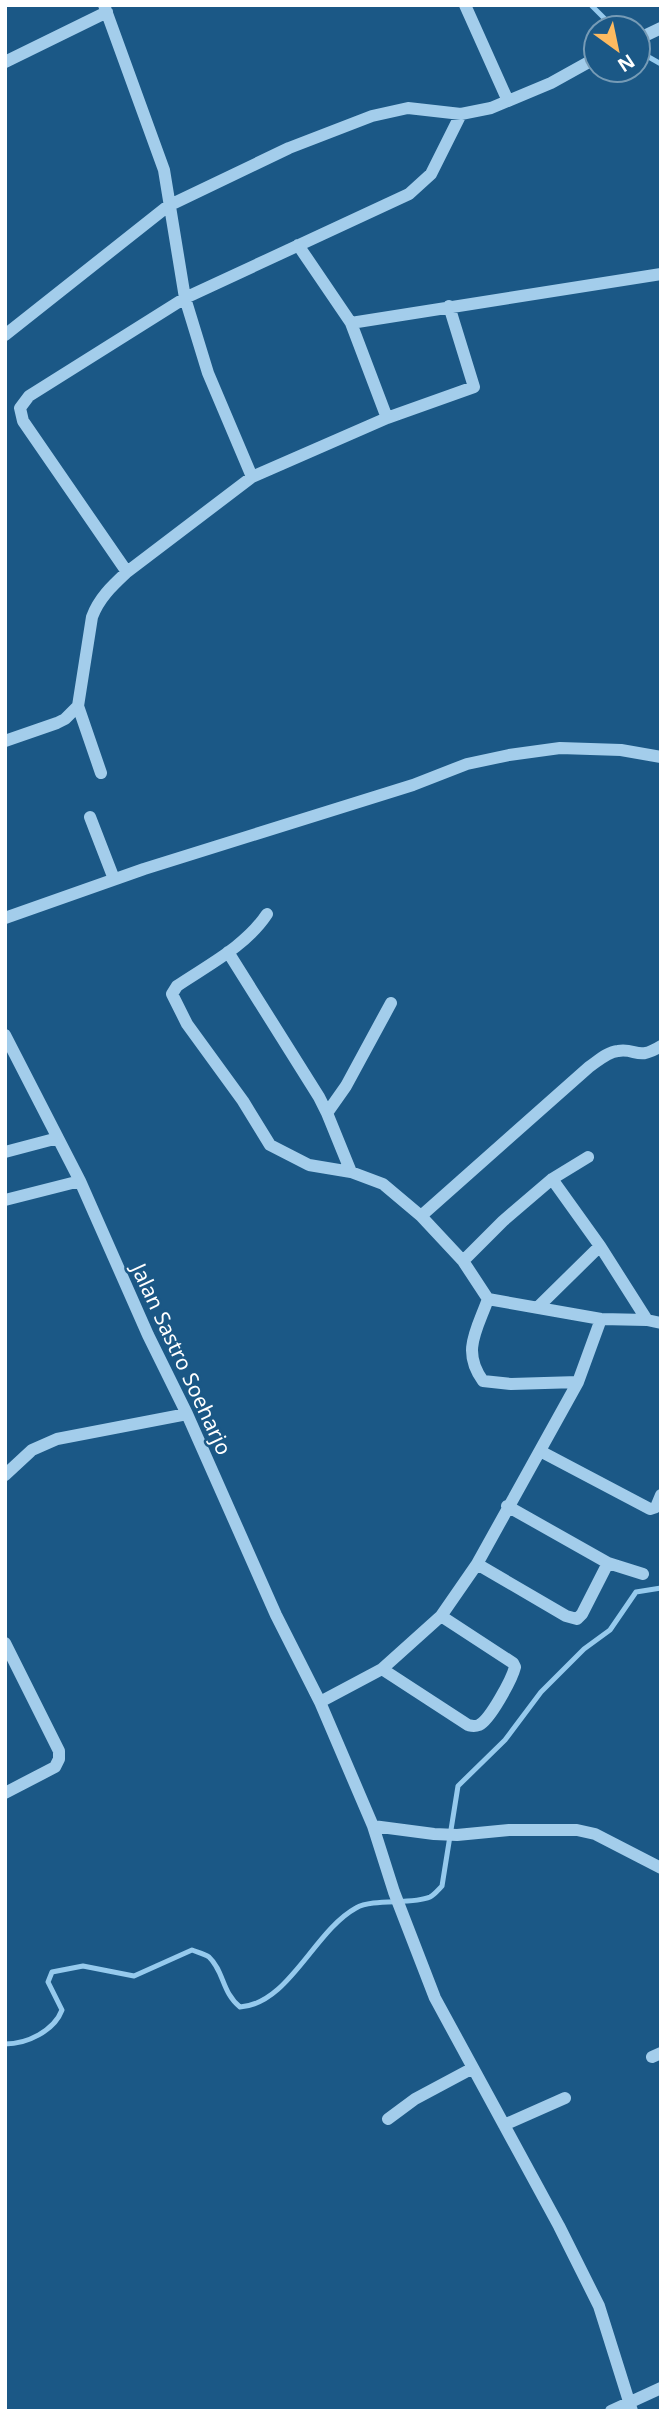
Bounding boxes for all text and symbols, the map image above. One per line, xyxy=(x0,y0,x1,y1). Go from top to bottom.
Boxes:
north arrow xyxy=(582,14,652,84)
text: N xyxy=(613,48,640,78)
street label: Jalan Sastro Soeharjo xyxy=(124,1257,239,1459)

